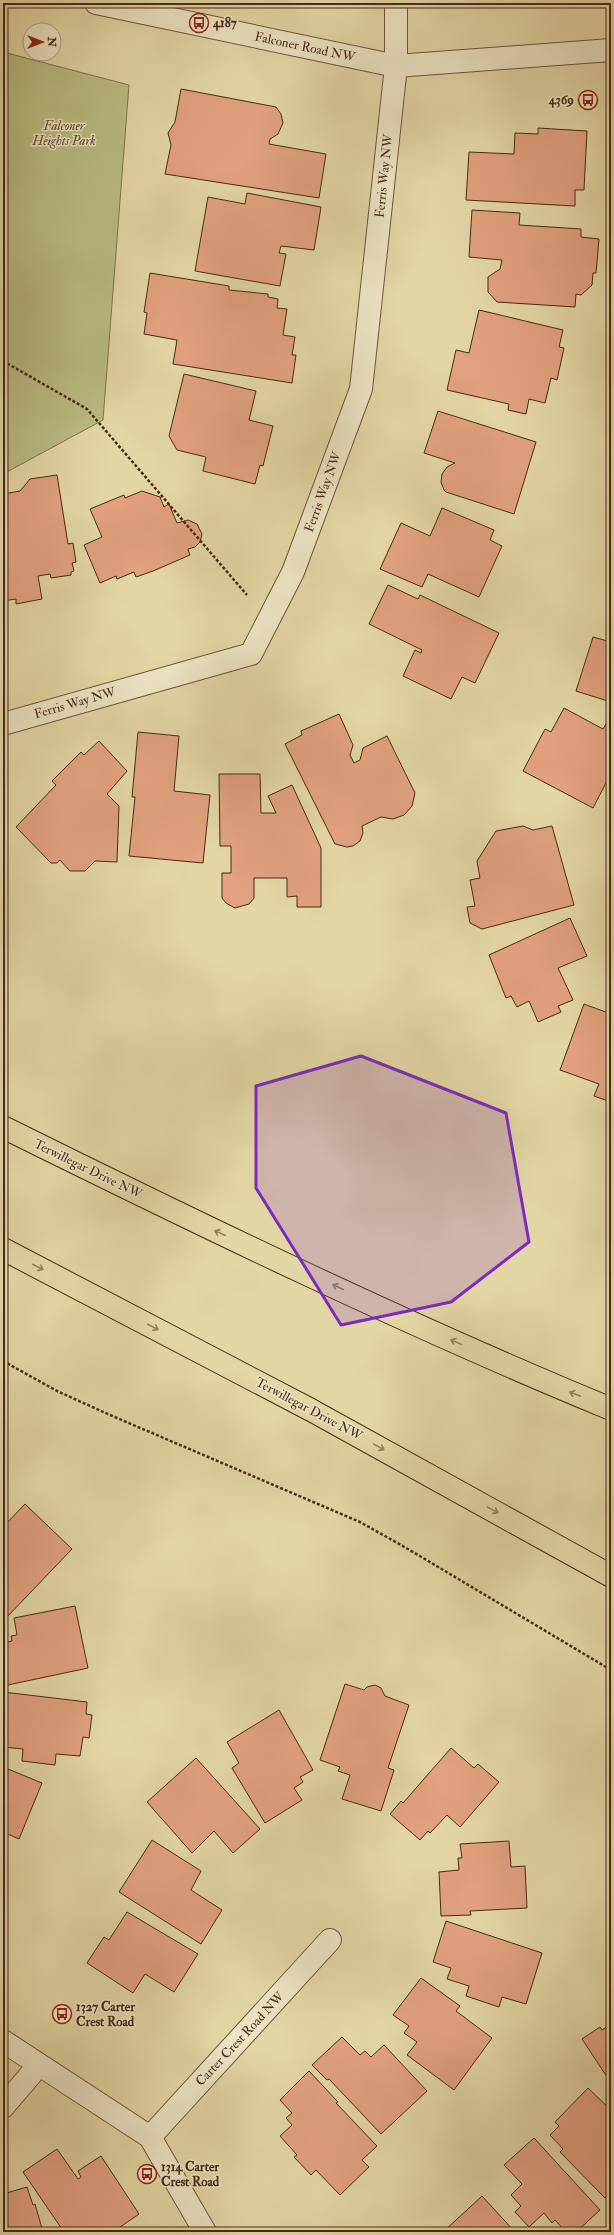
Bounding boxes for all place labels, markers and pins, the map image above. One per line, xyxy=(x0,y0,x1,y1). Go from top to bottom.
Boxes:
bus stop icon: 4187 xyxy=(188,12,210,34)
place label: 4187 xyxy=(212,15,238,31)
bus stop icon: 4369 xyxy=(577,89,599,111)
place label: 4369 xyxy=(548,92,574,108)
place label: 1327 Carter Crest Road xyxy=(76,1999,136,2030)
bus stop icon: 1327 Carter Crest Road xyxy=(51,2003,73,2025)
place label: 1314 Carter Crest Road xyxy=(161,2159,220,2190)
bus stop icon: 1314 Carter Crest Road xyxy=(136,2163,158,2185)

